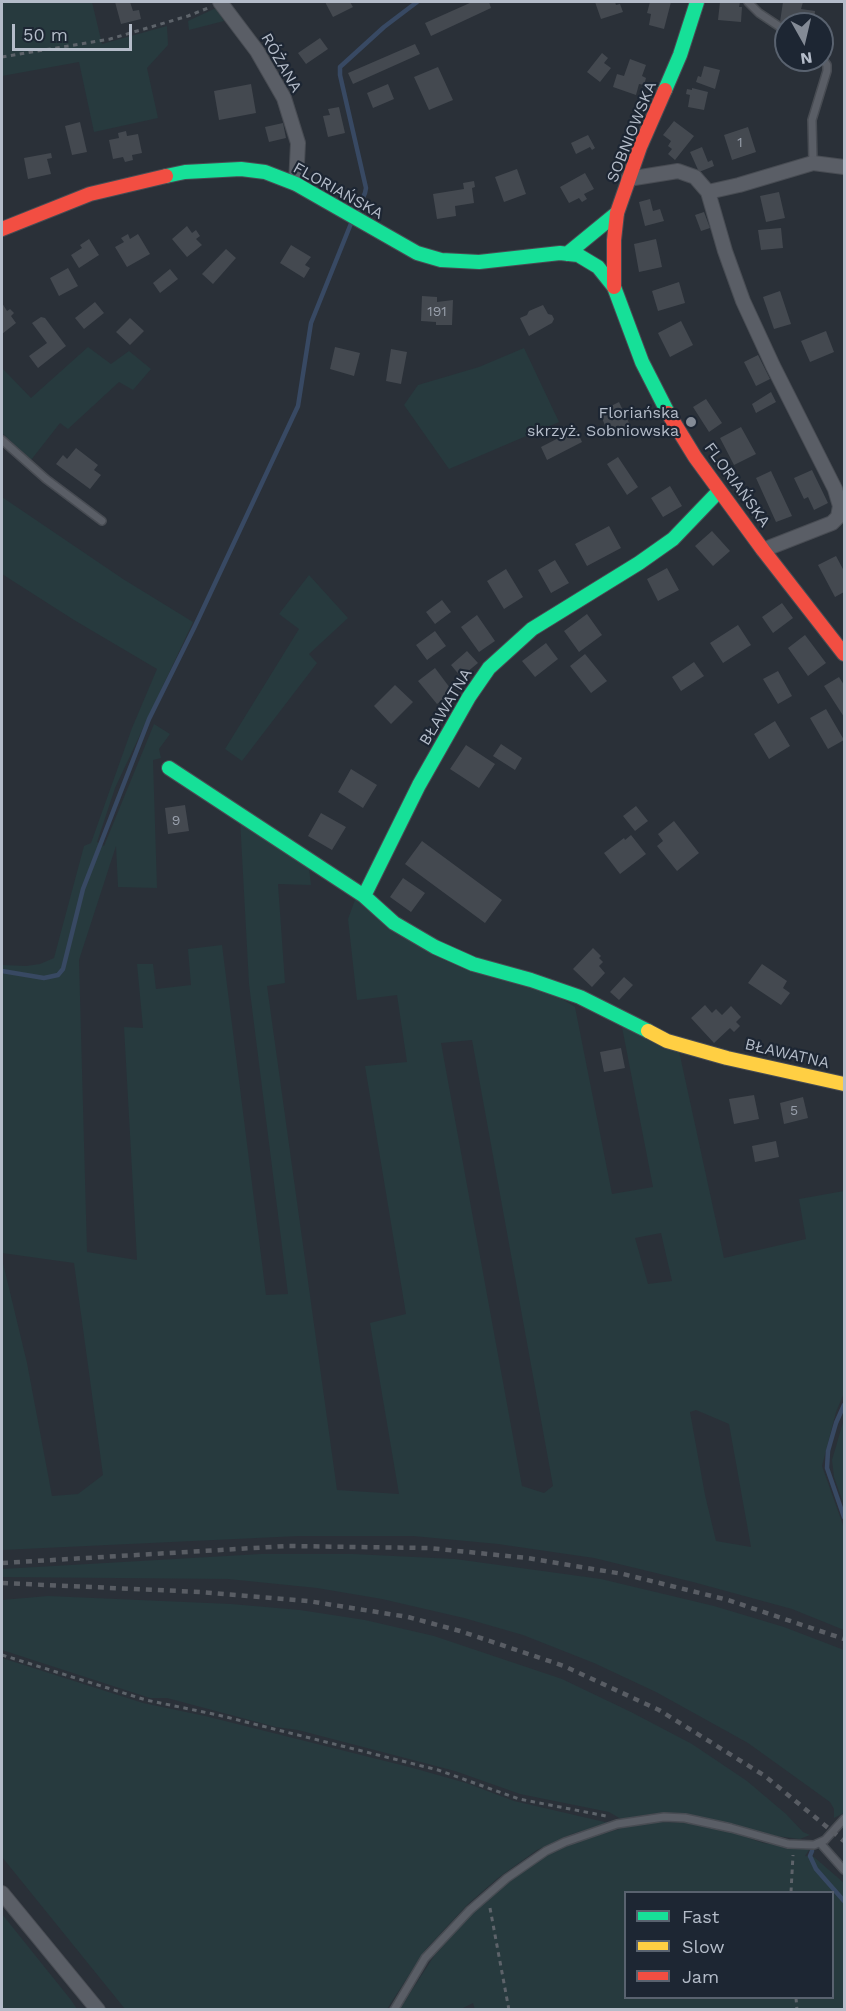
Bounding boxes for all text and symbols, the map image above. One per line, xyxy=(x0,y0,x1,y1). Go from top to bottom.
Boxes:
scale bar xyxy=(15,12,135,50)
north arrow xyxy=(774,12,834,72)
text: 50 m xyxy=(23,24,68,45)
street label: RÓŻANA xyxy=(256,30,306,96)
text: N xyxy=(799,48,813,69)
street label: SOBNIOWSKA xyxy=(603,79,661,185)
house number: 1 xyxy=(737,135,743,151)
street label: FLORIAŃSKA xyxy=(290,158,386,224)
house number: 191 xyxy=(427,304,447,320)
place label: Floriańska skrzyż. Sobniowska xyxy=(527,403,679,441)
marker: Floriańska skrzyż. Sobniowska xyxy=(684,415,698,429)
street label: FLORIAŃSKA xyxy=(700,439,774,531)
street label: BŁAWATNA xyxy=(416,665,476,749)
house number: 9 xyxy=(172,813,180,829)
street label: BŁAWATNA xyxy=(743,1035,831,1073)
house number: 5 xyxy=(790,1103,798,1119)
legend xyxy=(624,1891,834,1999)
text: Fast xyxy=(682,1906,719,1927)
text: Slow xyxy=(682,1936,725,1957)
text: Jam xyxy=(682,1966,719,1987)

